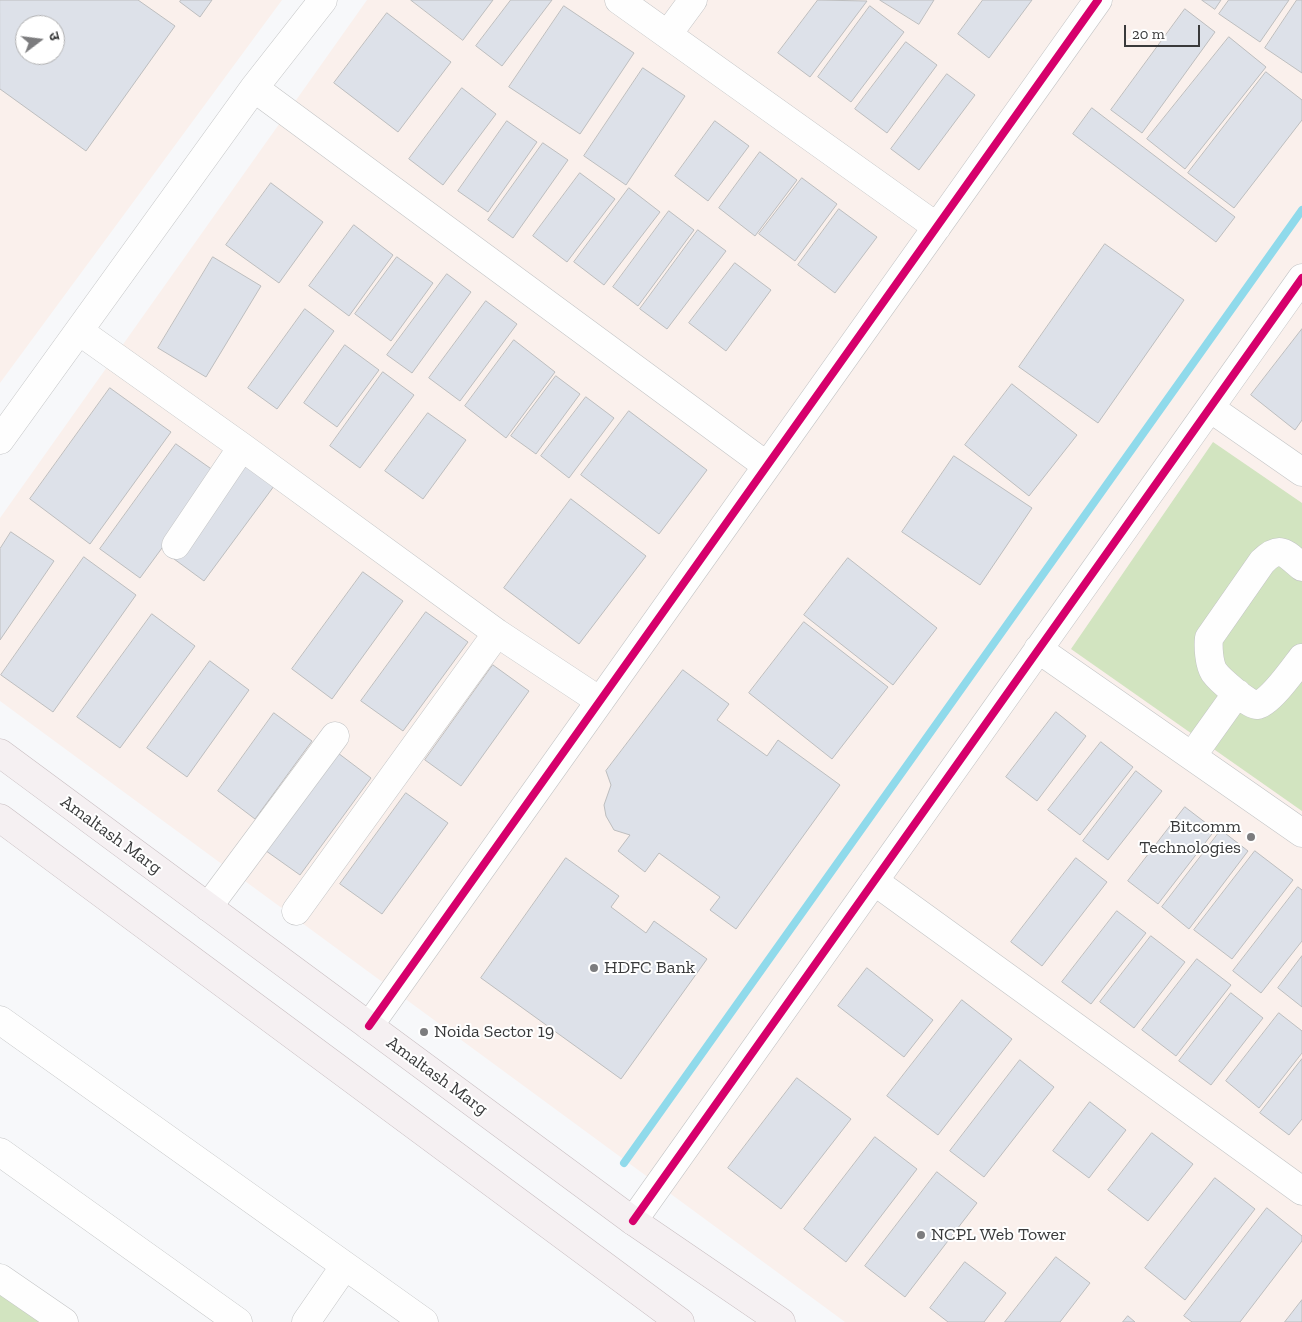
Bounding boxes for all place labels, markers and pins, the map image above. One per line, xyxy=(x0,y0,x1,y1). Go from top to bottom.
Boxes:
place label: Bitcomm Technologies xyxy=(1139,816,1241,859)
marker: Bitcomm Technologies xyxy=(1245,831,1257,843)
place label: HDFC Bank xyxy=(604,957,695,979)
marker: HDFC Bank xyxy=(588,962,600,974)
place label: Noida Sector 19 xyxy=(434,1021,554,1043)
marker: Noida Sector 19 xyxy=(418,1026,430,1038)
place label: NCPL Web Tower xyxy=(931,1224,1067,1246)
marker: NCPL Web Tower xyxy=(915,1229,927,1241)

